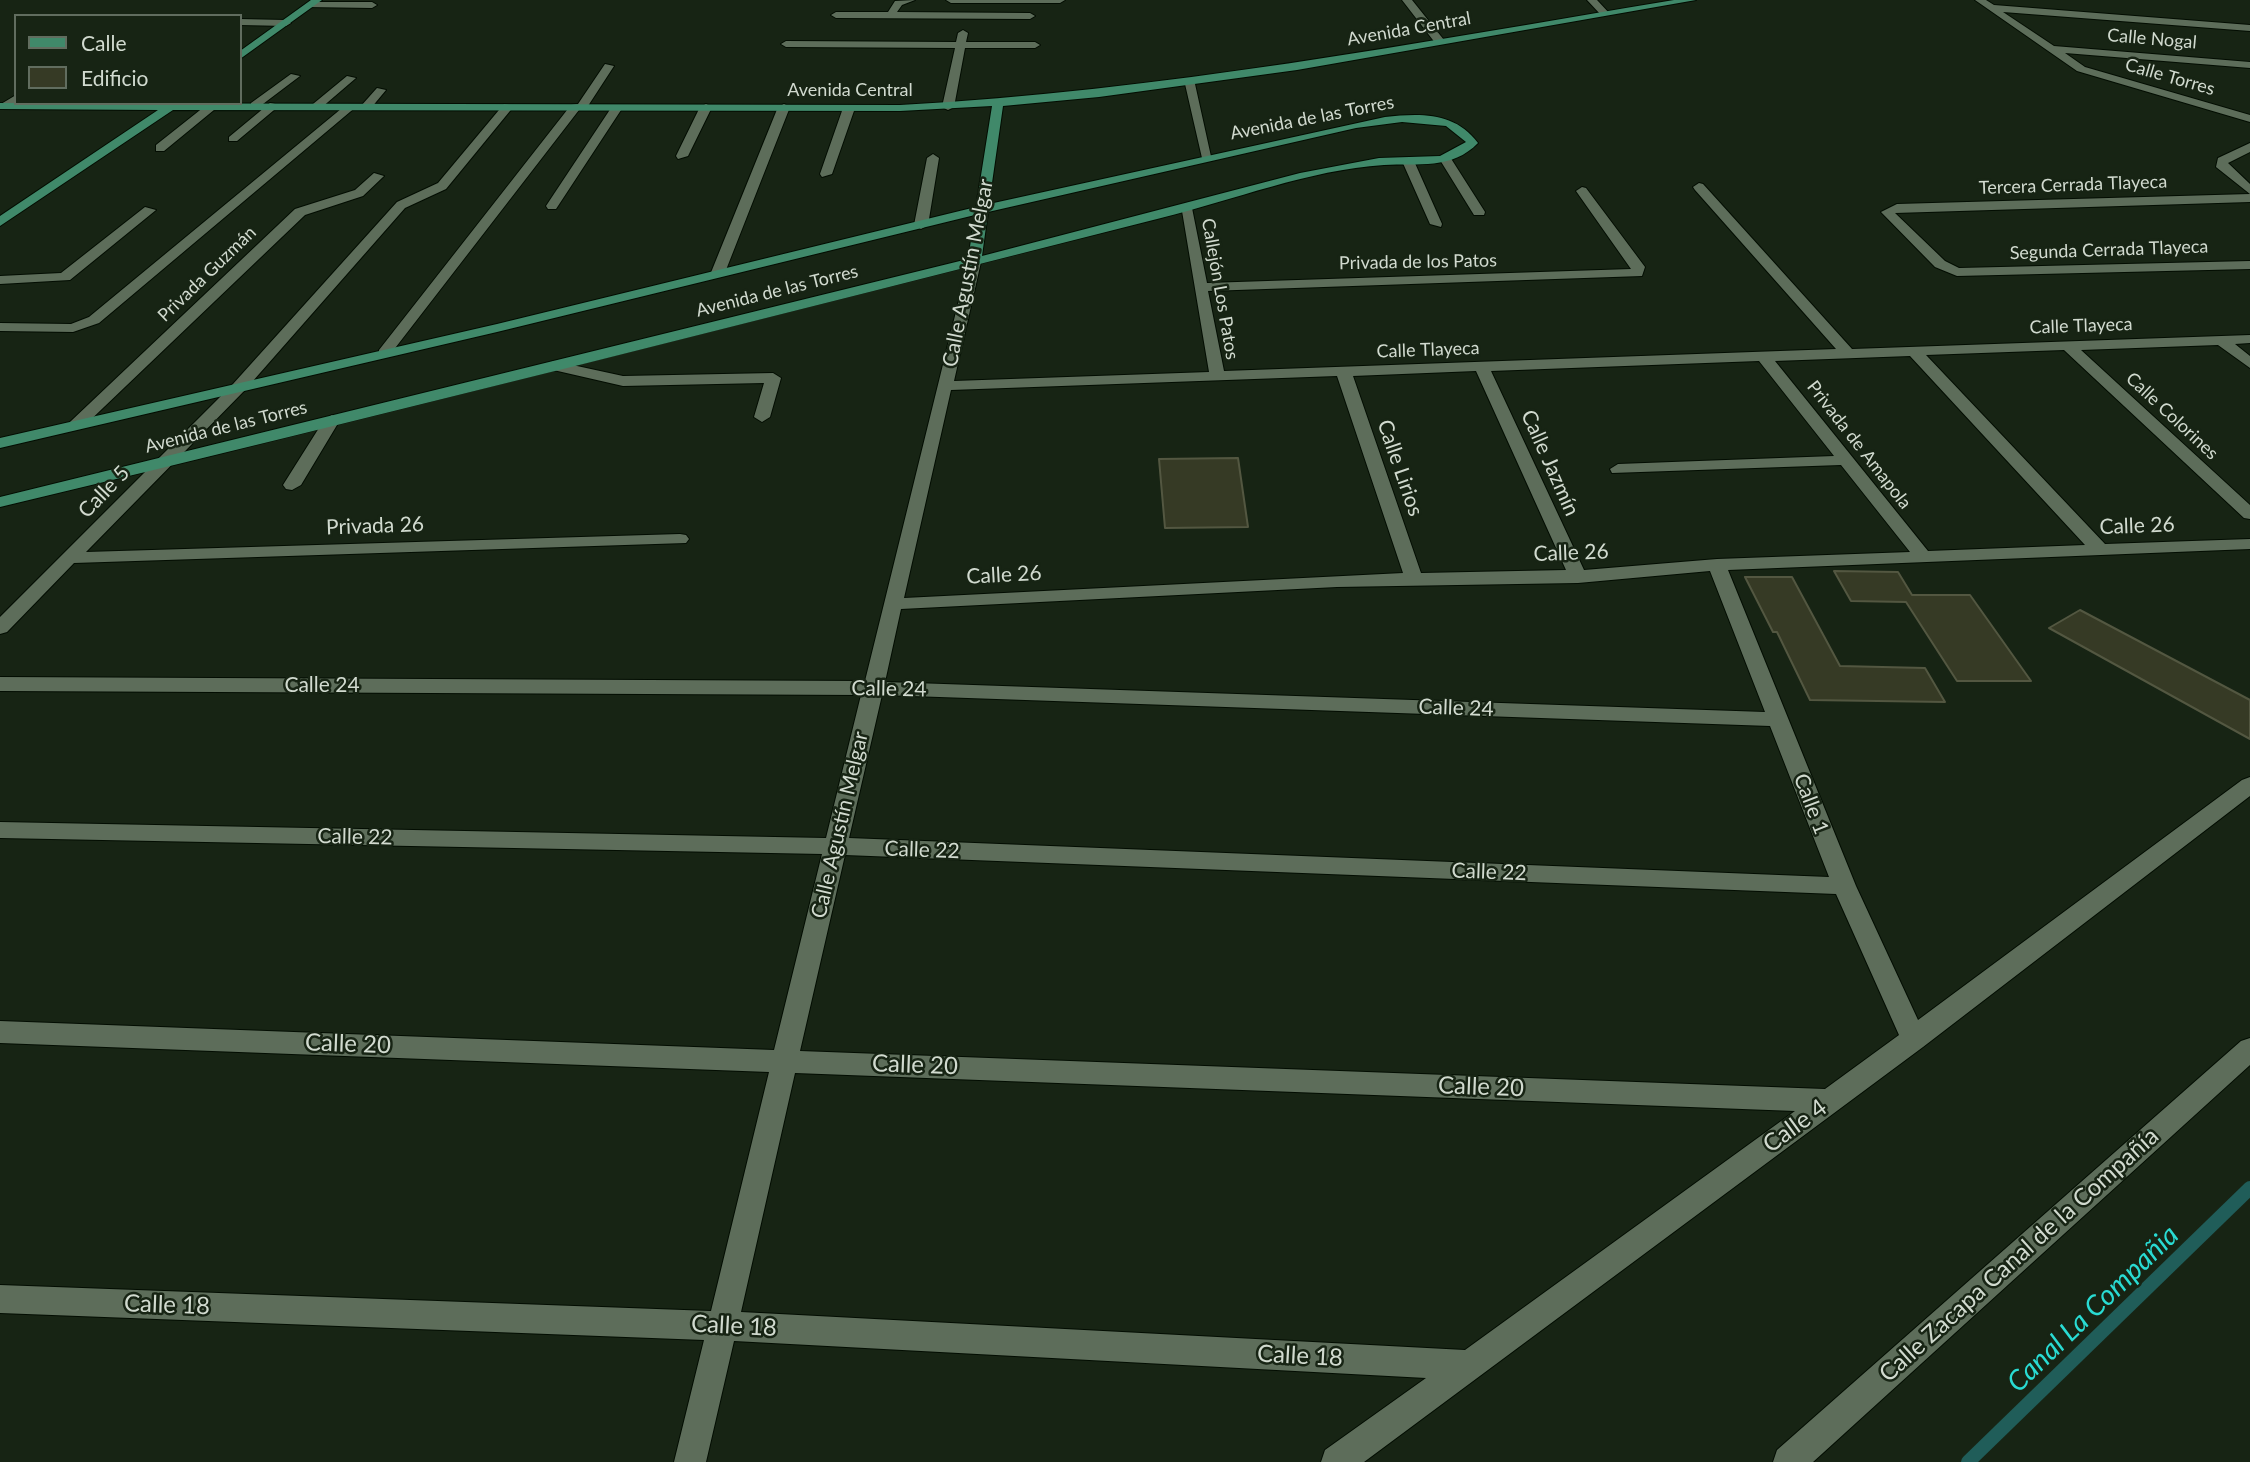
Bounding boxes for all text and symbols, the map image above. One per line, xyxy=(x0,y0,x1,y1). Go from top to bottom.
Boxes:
street label: Avenida Central xyxy=(1345,7,1473,51)
legend xyxy=(14,14,242,105)
street label: Calle Nogal xyxy=(2106,24,2198,54)
text: Calle xyxy=(81,30,126,55)
street label: Calle Torres xyxy=(2123,54,2217,100)
text: Edificio xyxy=(81,65,148,90)
street label: Avenida Central xyxy=(787,79,913,101)
street label: Avenida de las Torres xyxy=(1228,92,1396,144)
street label: Tercera Cerrada Tlayeca xyxy=(1978,171,2168,199)
street label: Calle Agustín Melgar xyxy=(937,177,999,369)
street label: Callejón Los Patos xyxy=(1197,217,1243,361)
street label: Privada Guzmán xyxy=(153,222,261,326)
street label: Segunda Cerrada Tlayeca xyxy=(2009,236,2209,264)
street label: Privada de los Patos xyxy=(1339,250,1497,274)
street label: Avenida de las Torres xyxy=(694,260,860,322)
street label: Calle Tlayeca xyxy=(2029,313,2133,339)
street label: Calle Tlayeca xyxy=(1376,337,1480,363)
street label: Calle Colorines xyxy=(2121,368,2223,464)
street label: Privada de Amapola xyxy=(1802,377,1916,513)
street label: Avenida de las Torres xyxy=(143,396,309,458)
street label: Calle Jazmín xyxy=(1515,406,1585,520)
street label: Calle Lirios xyxy=(1372,416,1428,520)
street label: Calle 5 xyxy=(73,461,135,523)
street label: Privada 26 xyxy=(326,512,424,540)
street label: Calle 26 xyxy=(2099,512,2175,540)
street label: Calle 26 xyxy=(1533,539,1609,567)
street label: Calle 26 xyxy=(966,560,1042,590)
street label: Calle 24 xyxy=(284,672,360,698)
street label: Calle 24 xyxy=(851,676,927,702)
street label: Calle 24 xyxy=(1418,694,1494,722)
street label: Calle Agustín Melgar xyxy=(806,729,874,921)
street label: Calle 1 xyxy=(1788,770,1834,838)
street label: Calle 22 xyxy=(317,824,393,850)
street label: Calle 22 xyxy=(884,836,960,864)
street label: Calle 22 xyxy=(1451,858,1527,886)
street label: Calle 20 xyxy=(305,1028,391,1060)
street label: Calle 20 xyxy=(872,1049,958,1081)
street label: Calle 20 xyxy=(1438,1071,1524,1103)
street label: Calle 4 xyxy=(1757,1093,1833,1159)
street label: Calle Zacapa Canal de la Compañía xyxy=(1873,1122,2165,1388)
water label: Canal La Compañia xyxy=(2000,1219,2186,1399)
street label: Calle 18 xyxy=(124,1289,210,1321)
street label: Calle 18 xyxy=(690,1309,778,1343)
street label: Calle 18 xyxy=(1256,1339,1344,1373)

